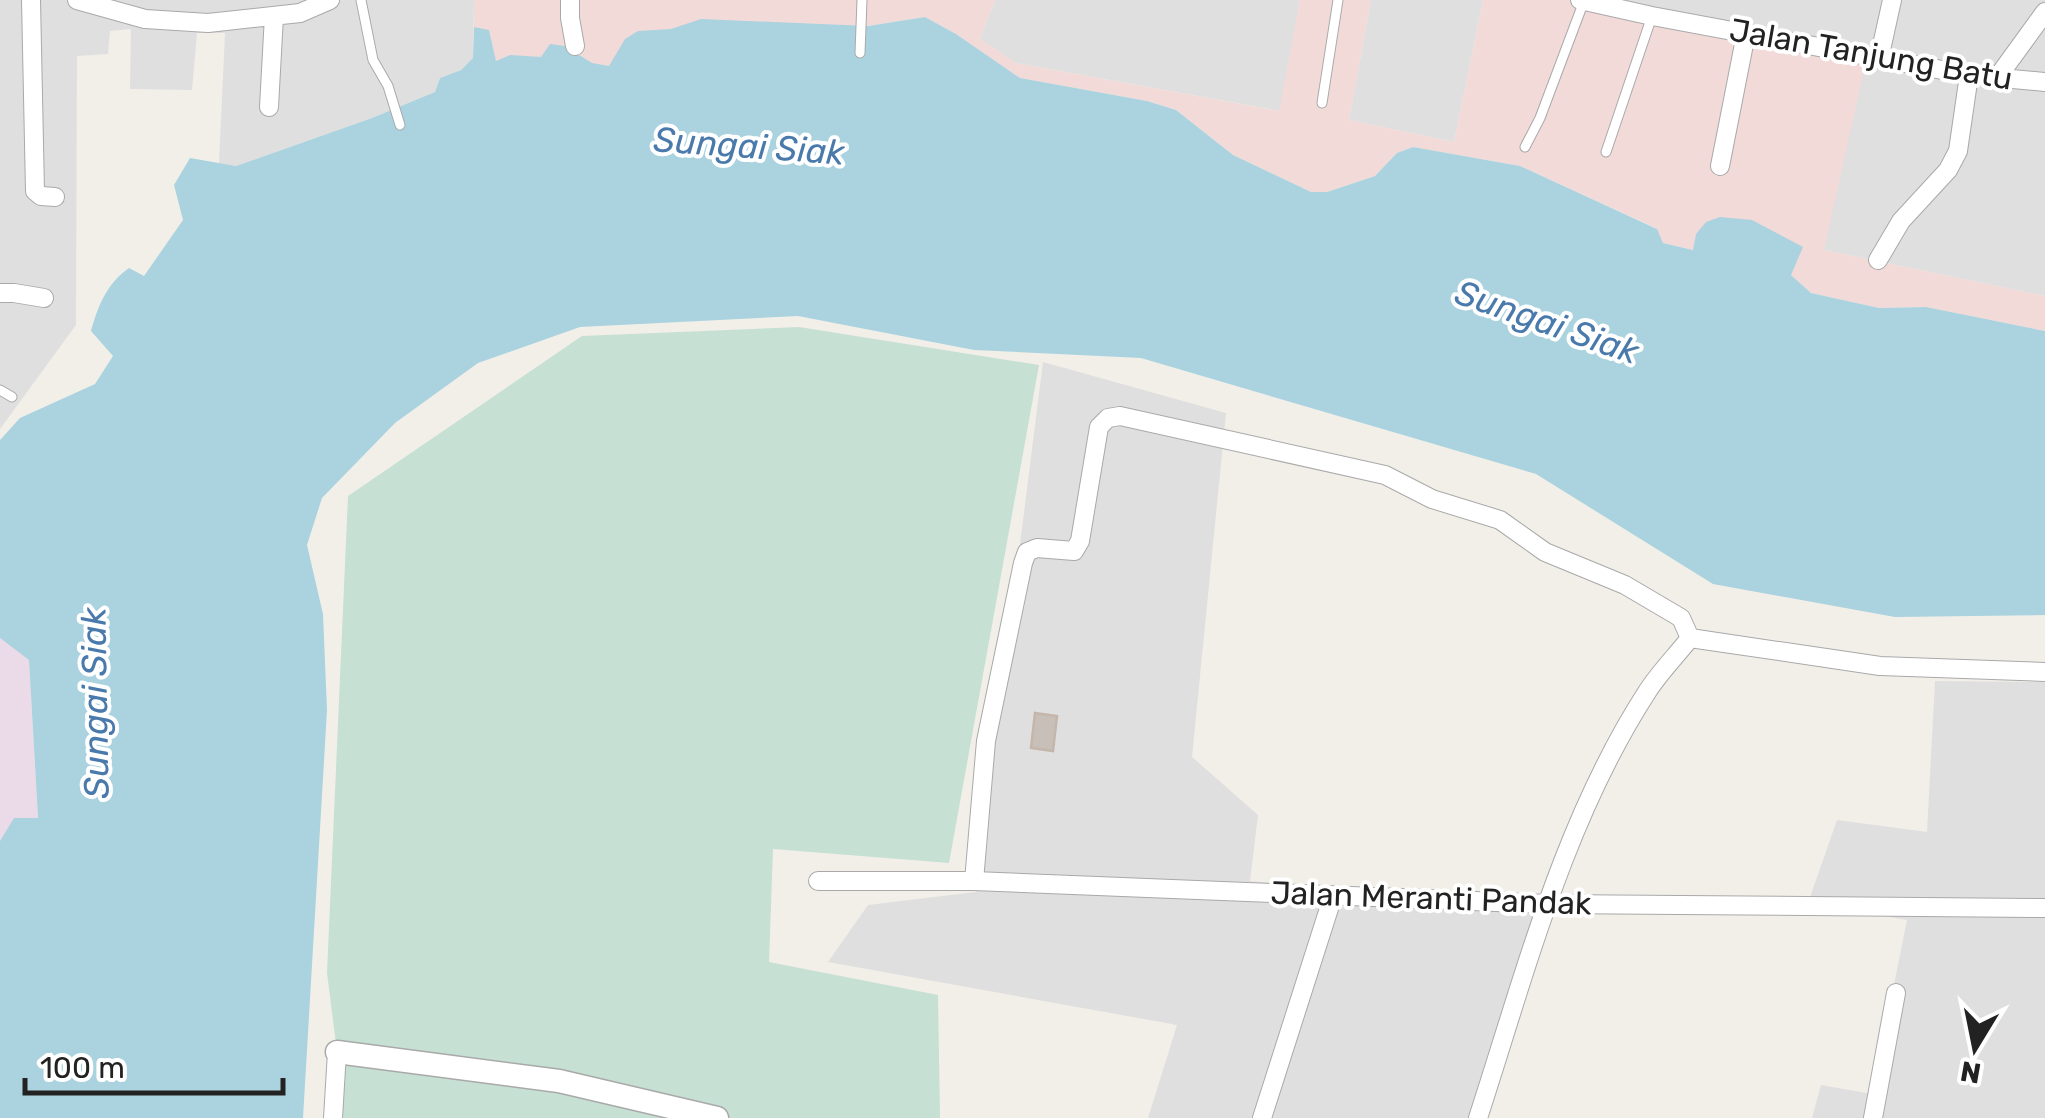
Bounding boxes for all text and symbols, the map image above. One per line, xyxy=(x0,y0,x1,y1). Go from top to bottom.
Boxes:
street label: Jalan Tanjung Batu xyxy=(1727,10,2015,98)
water label: Sungai Siak xyxy=(652,118,847,174)
water label: Sungai Siak xyxy=(1450,271,1645,373)
water label: Sungai Siak xyxy=(72,606,118,799)
street label: Jalan Meranti Pandak xyxy=(1270,873,1593,923)
north arrow xyxy=(1925,998,2025,1098)
scale bar xyxy=(25,1033,282,1095)
text: 100 m xyxy=(40,1050,125,1086)
text: N xyxy=(1958,1054,1984,1090)

